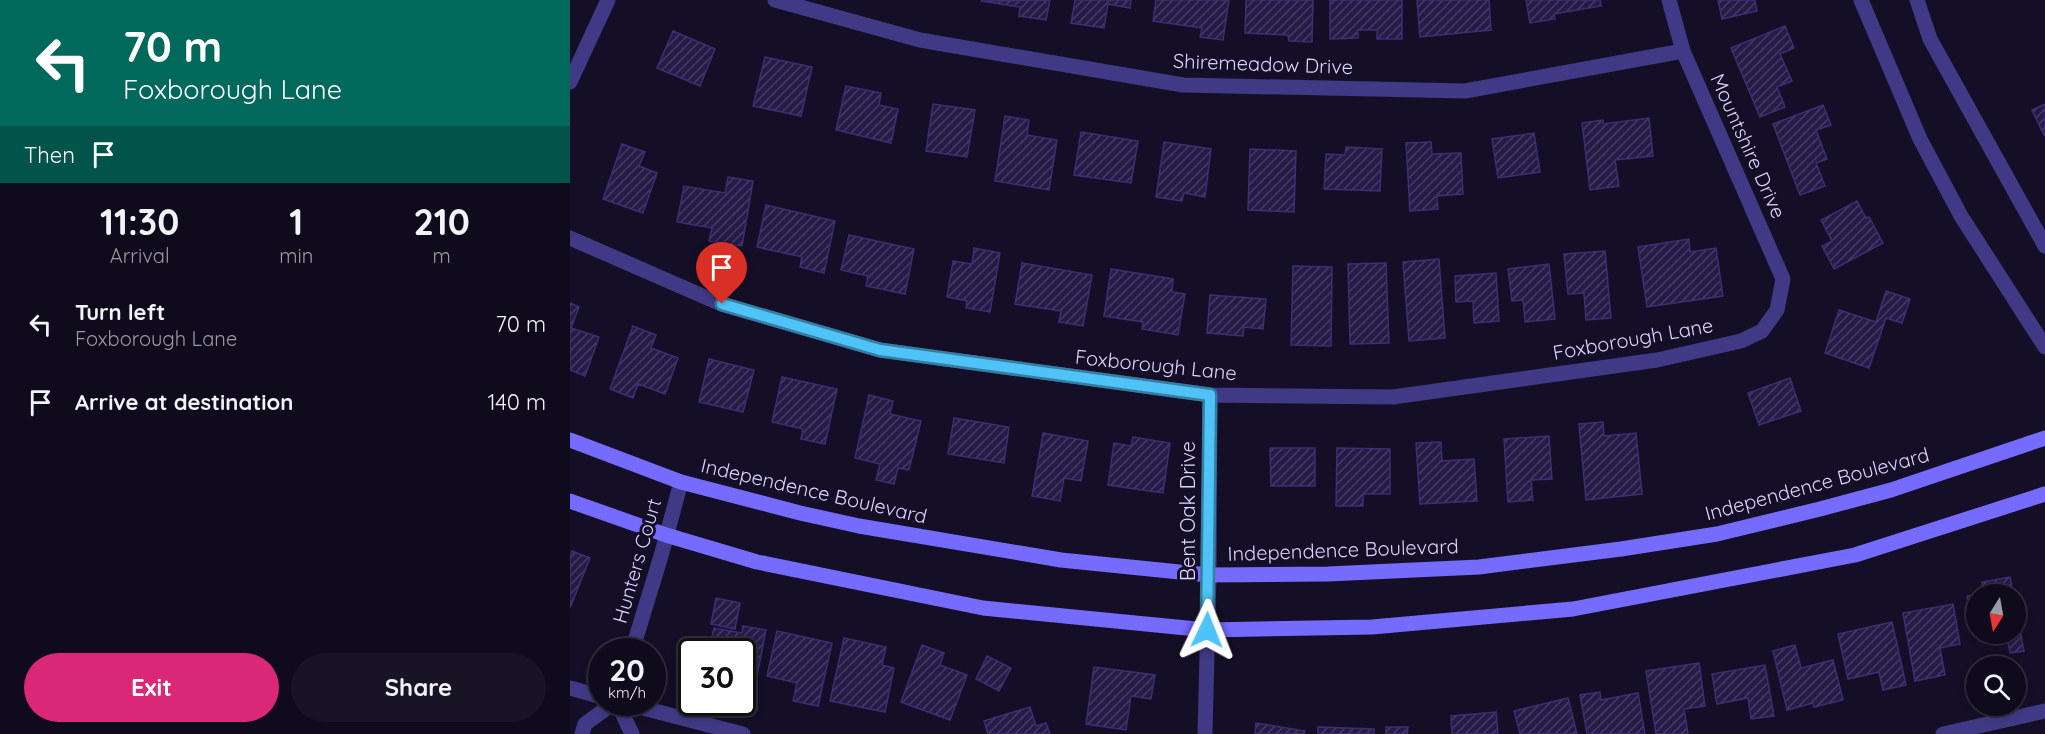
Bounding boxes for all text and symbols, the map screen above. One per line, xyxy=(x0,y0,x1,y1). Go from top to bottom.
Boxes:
text: 70 m xyxy=(123,20,222,73)
icon: left xyxy=(24,24,102,102)
street label: Shiremeadow Drive xyxy=(1173,48,1353,79)
street label: Mountshire Drive xyxy=(1705,69,1792,222)
text: Foxborough Lane xyxy=(123,72,342,106)
icon: arrive xyxy=(87,138,120,171)
text: Then xyxy=(24,141,75,169)
text: 11:30 xyxy=(100,199,179,244)
text: 1 xyxy=(289,199,303,244)
text: 210 xyxy=(413,199,470,244)
pin xyxy=(696,242,747,304)
text: Arrival xyxy=(110,243,170,268)
text: min xyxy=(279,243,313,268)
text: m xyxy=(433,243,451,268)
icon: arrive xyxy=(705,251,738,284)
text: Turn left xyxy=(75,298,165,326)
icon: left xyxy=(24,308,57,341)
text: 70 m xyxy=(496,310,546,338)
street label: Foxborough Lane xyxy=(1551,312,1715,365)
text: Foxborough Lane xyxy=(75,326,237,351)
street label: Foxborough Lane xyxy=(1074,344,1238,385)
icon: arrive xyxy=(24,386,57,419)
text: Arrive at destination xyxy=(75,388,293,416)
text: 140 m xyxy=(487,388,546,416)
street label: Bent Oak Drive xyxy=(1175,441,1200,581)
street label: Independence Boulevard xyxy=(1702,442,1932,526)
street label: Independence Boulevard xyxy=(699,452,930,529)
street label: Hunters Court xyxy=(607,495,666,626)
street label: Independence Boulevard xyxy=(1227,533,1459,566)
north arrow xyxy=(1966,584,2026,644)
map controls xyxy=(1966,584,2026,716)
position arrow xyxy=(1175,598,1239,662)
speed limit sign: 30 xyxy=(678,638,756,716)
text: 20 xyxy=(609,651,645,689)
button: Exit xyxy=(24,653,279,722)
button: Share xyxy=(291,653,546,722)
button: search xyxy=(1966,656,2026,716)
text: km/h xyxy=(608,683,646,702)

